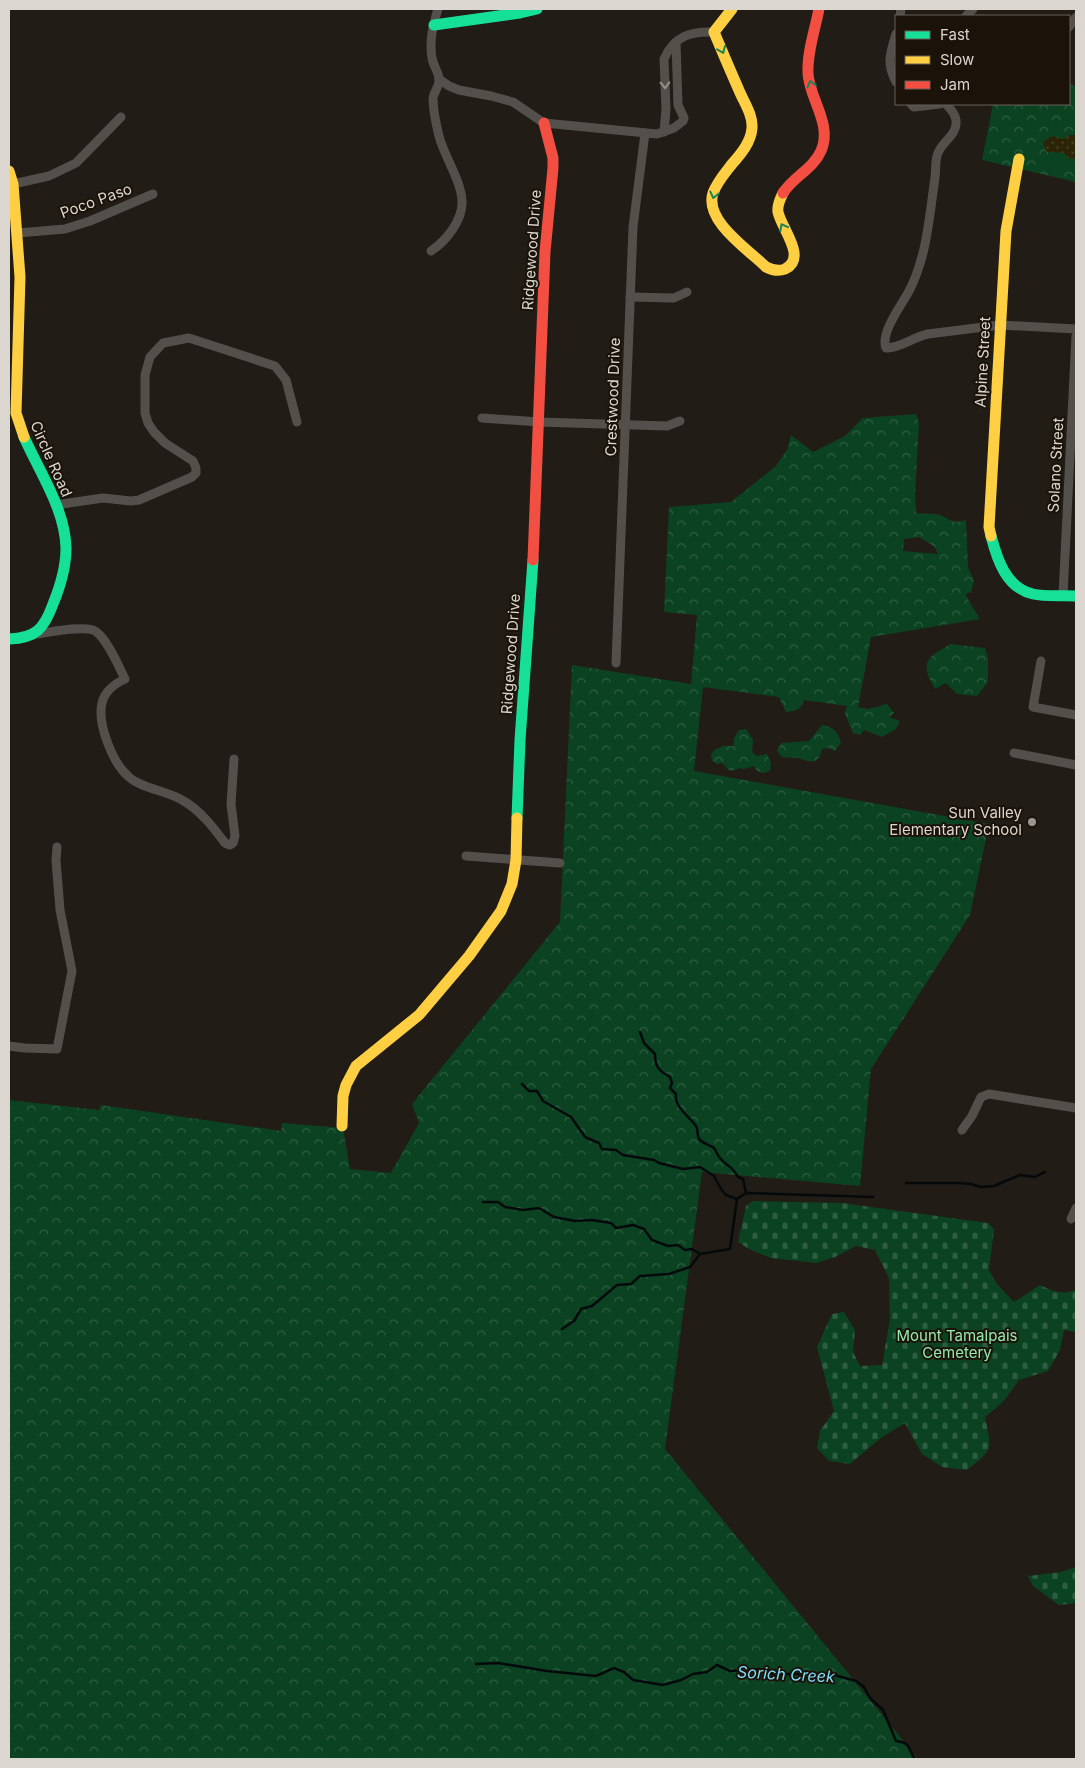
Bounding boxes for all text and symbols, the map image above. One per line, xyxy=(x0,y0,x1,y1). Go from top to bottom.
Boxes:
legend xyxy=(895,15,1070,105)
text: Fast xyxy=(940,25,970,44)
one-way arrow xyxy=(715,45,726,54)
text: Slow xyxy=(940,50,974,69)
text: Jam xyxy=(940,75,970,94)
one-way arrow xyxy=(807,80,817,89)
one-way arrow xyxy=(660,82,670,89)
street label: Poco Paso xyxy=(57,179,134,222)
street label: Ridgewood Drive xyxy=(518,189,545,311)
one-way arrow xyxy=(709,191,720,199)
one-way arrow xyxy=(779,223,789,232)
street label: Alpine Street xyxy=(971,316,994,408)
street label: Crestwood Drive xyxy=(601,337,624,457)
street label: Solano Street xyxy=(1044,417,1067,513)
street label: Circle Road xyxy=(26,418,77,500)
street label: Ridgewood Drive xyxy=(497,593,524,715)
place label: Sun Valley Elementary School xyxy=(889,803,1023,839)
marker: Sun Valley Elementary School xyxy=(1026,816,1038,828)
park label: Mount Tamalpais Cemetery xyxy=(897,1326,1018,1362)
water label: Sorich Creek xyxy=(737,1661,836,1687)

